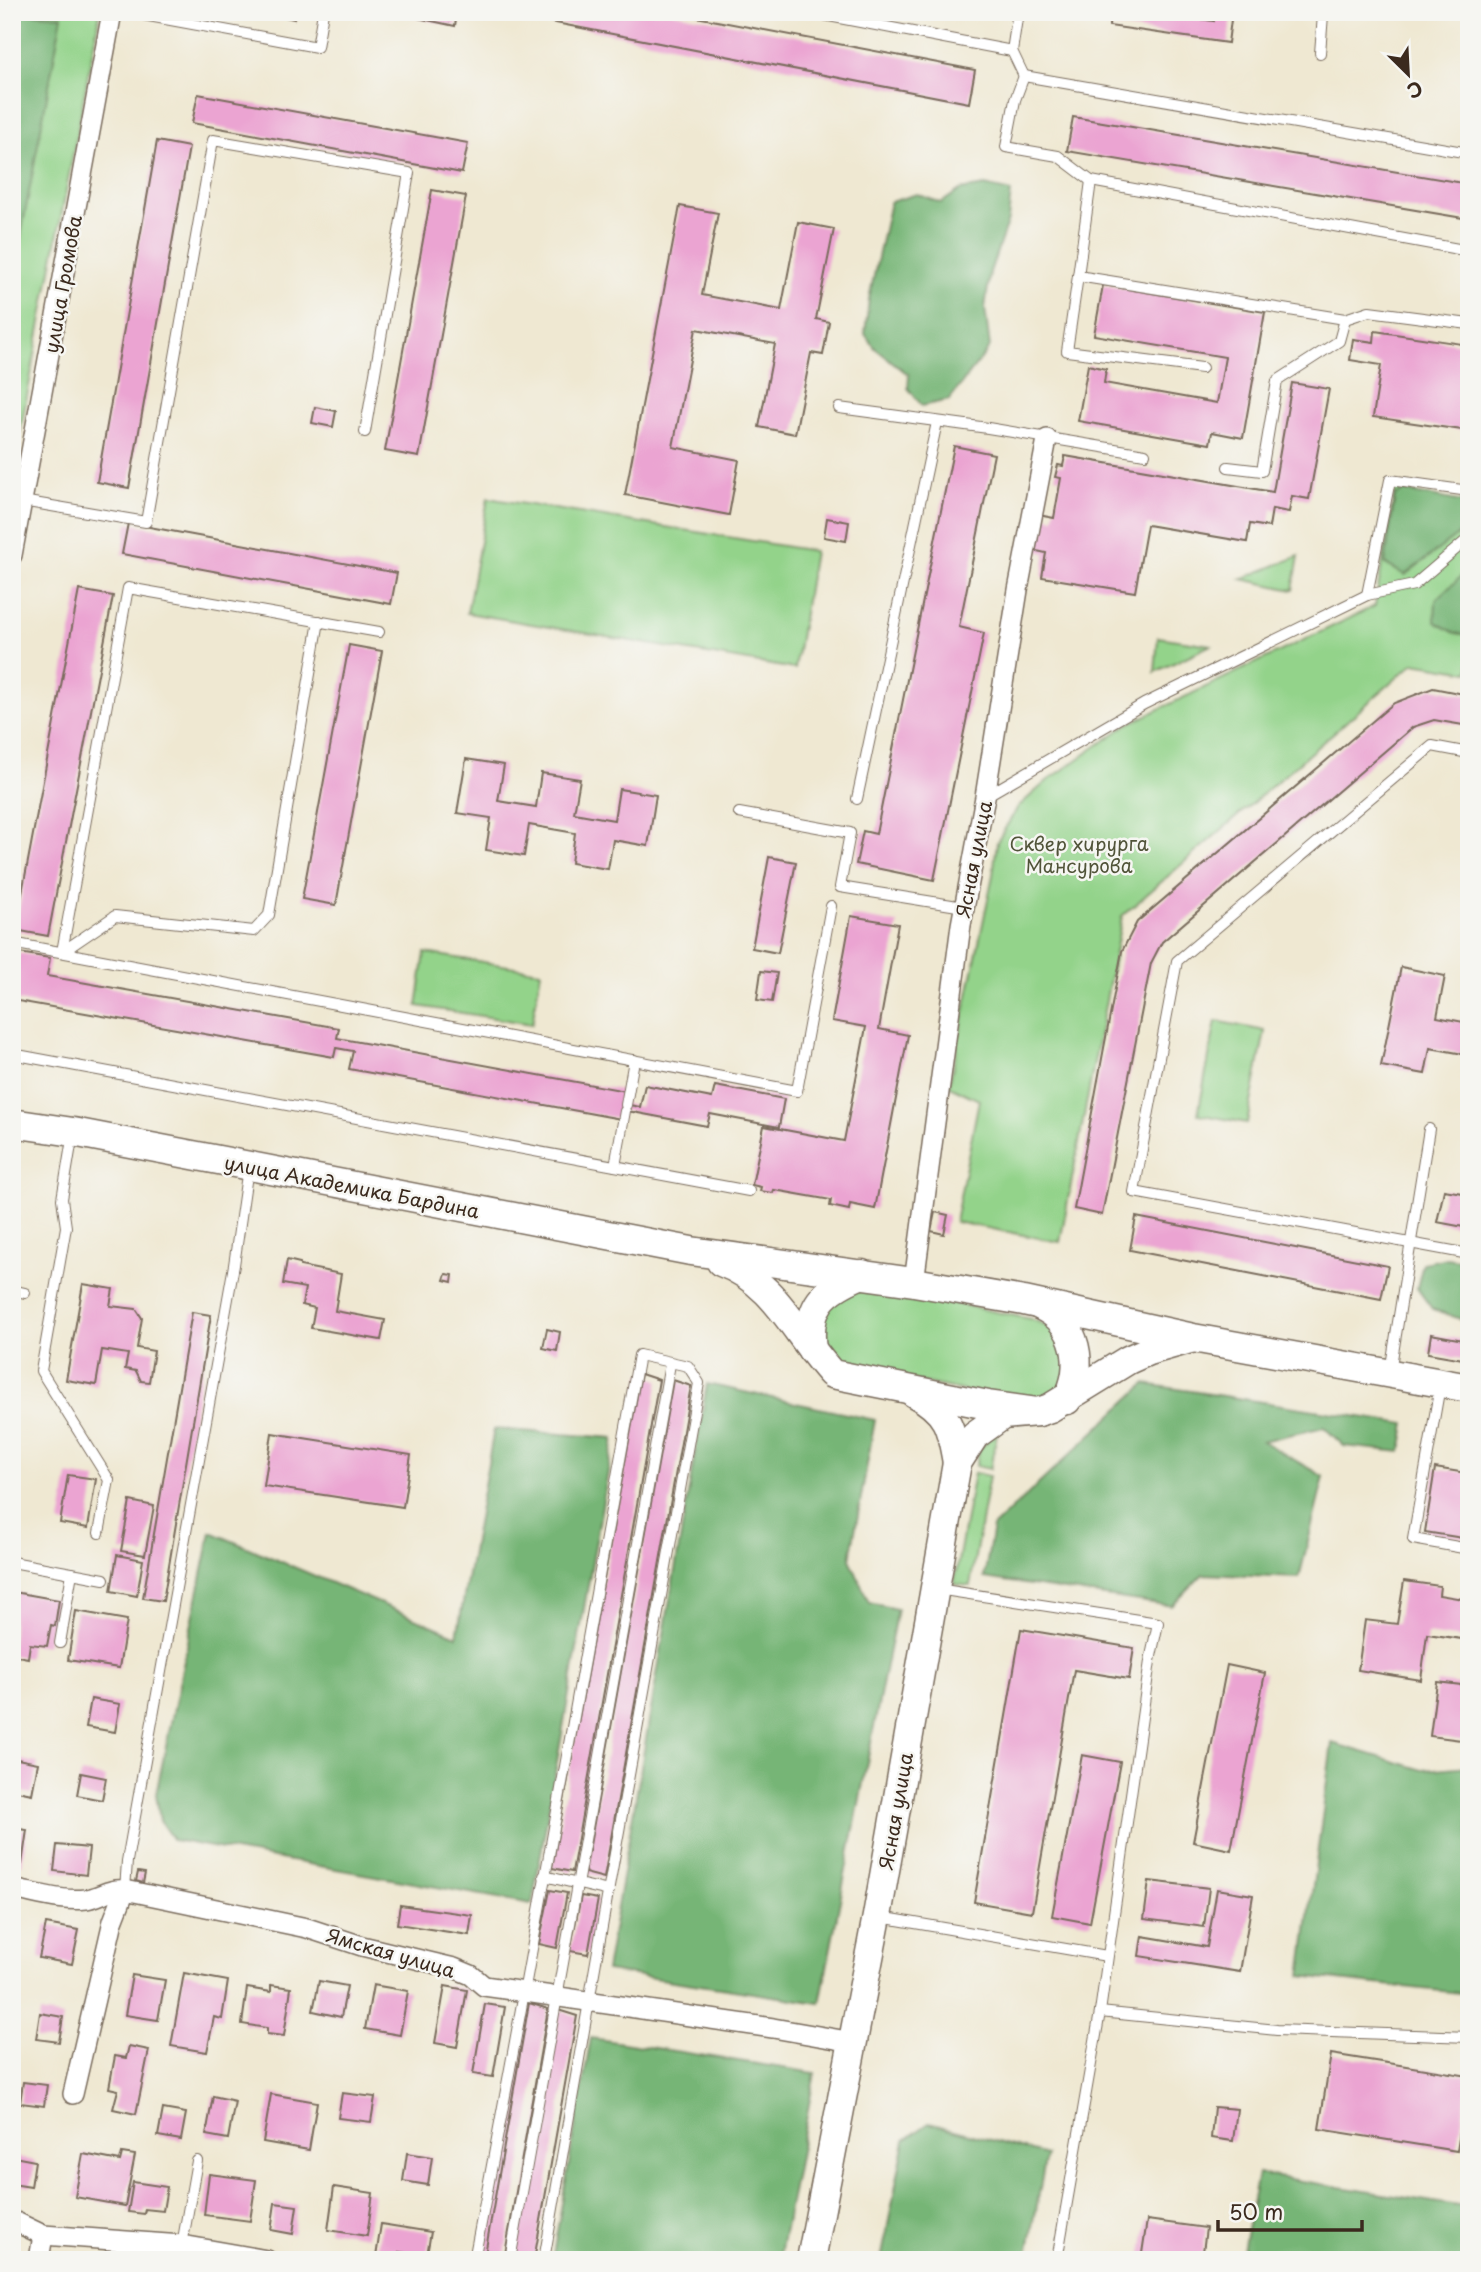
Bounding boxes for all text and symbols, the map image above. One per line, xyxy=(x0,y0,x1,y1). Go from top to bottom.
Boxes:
north arrow xyxy=(1372,38,1442,108)
text: С xyxy=(1403,75,1428,106)
street label: улица Громова xyxy=(36,213,88,355)
street label: Ясная улица xyxy=(948,798,998,920)
park label: Сквер хирурга Мансурова xyxy=(1009,829,1149,879)
street label: улица Академика Бардина xyxy=(222,1148,482,1225)
street label: Ясная улица xyxy=(871,1750,919,1872)
street label: Ямская улица xyxy=(323,1920,459,1984)
scale bar xyxy=(1218,2188,1362,2232)
text: 50 m xyxy=(1229,2195,1283,2227)

